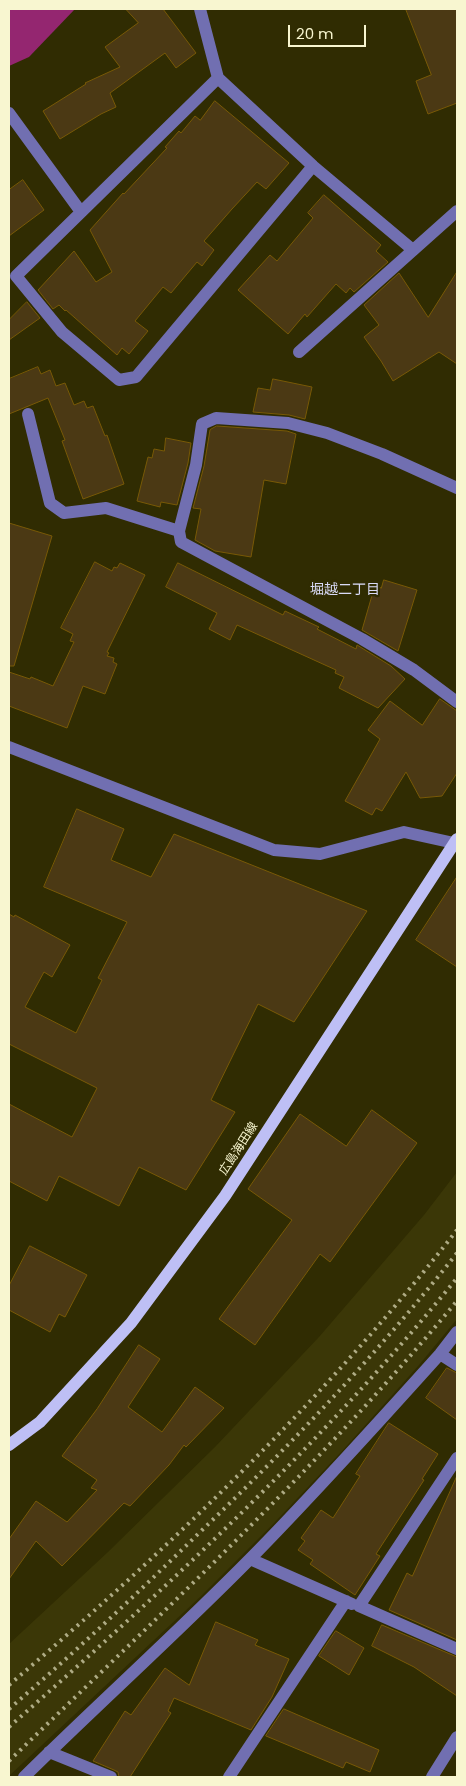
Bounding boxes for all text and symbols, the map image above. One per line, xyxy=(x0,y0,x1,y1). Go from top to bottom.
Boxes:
scale bar xyxy=(291,15,368,47)
text: 20 m xyxy=(296,23,334,44)
district label: 堀越二丁目 xyxy=(310,582,380,598)
street label: 広島海田線 xyxy=(217,1120,261,1178)

